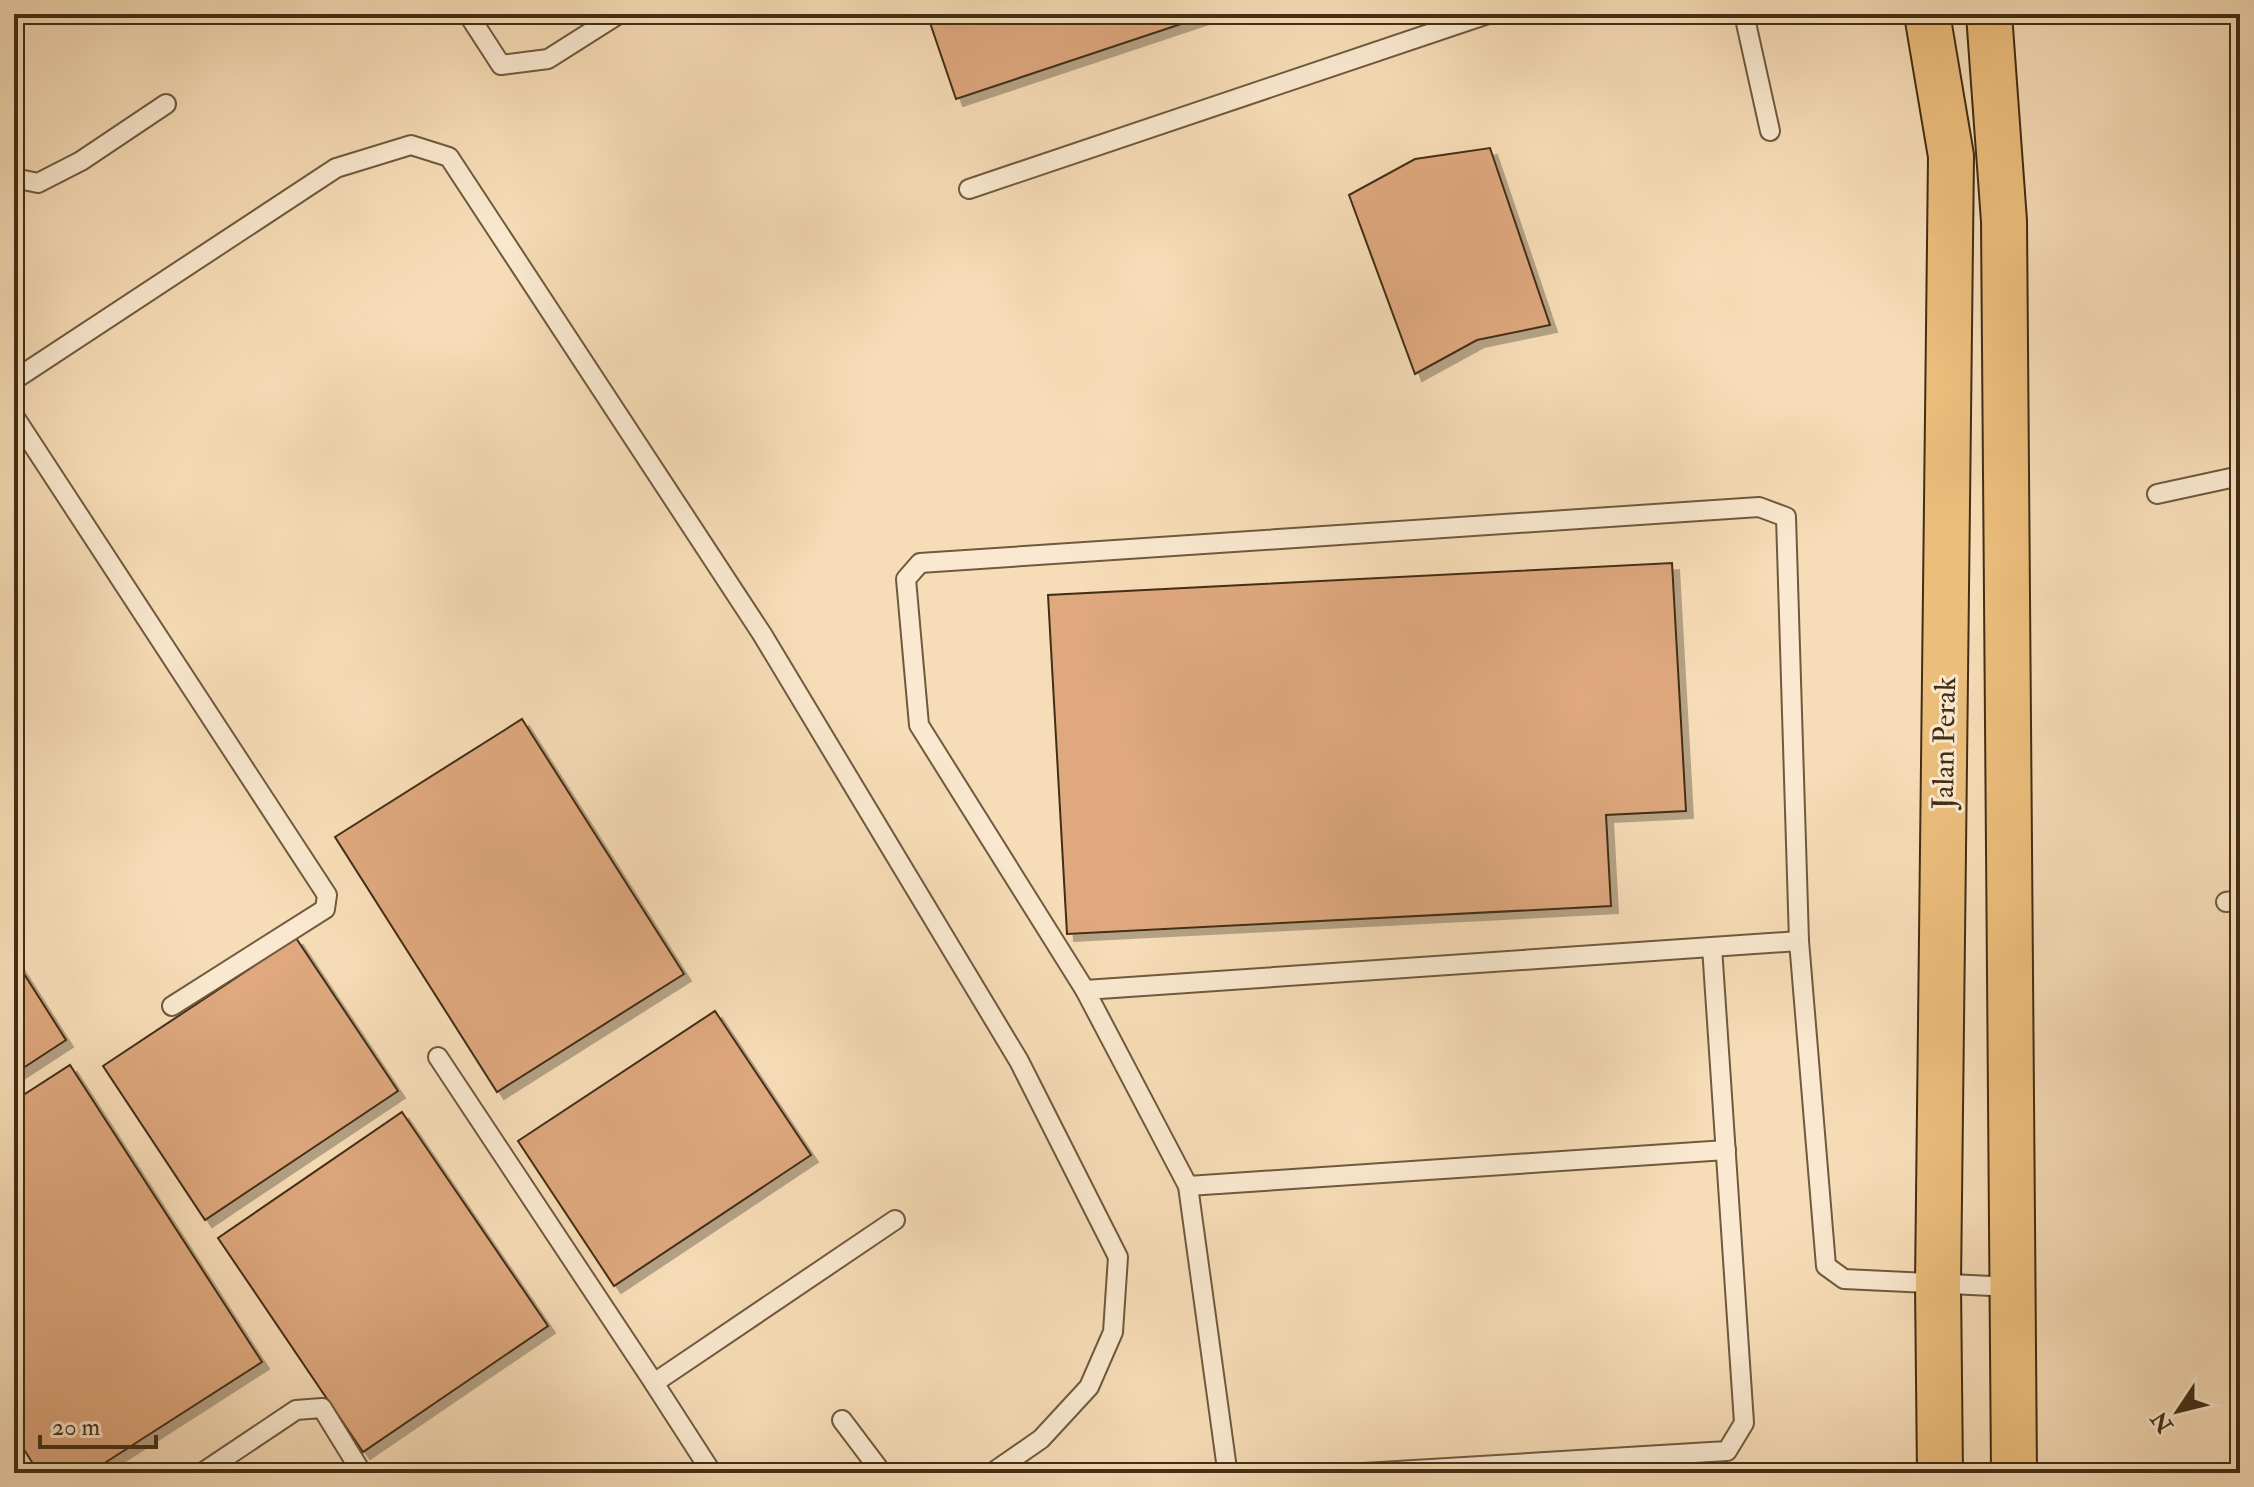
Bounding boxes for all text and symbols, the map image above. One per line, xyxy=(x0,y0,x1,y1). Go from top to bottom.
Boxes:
street label: Jalan Perak xyxy=(1925,676,1964,811)
north arrow xyxy=(2138,1371,2218,1451)
scale bar xyxy=(40,1399,156,1449)
text: N xyxy=(2145,1406,2180,1439)
text: 20 m xyxy=(52,1412,101,1443)

